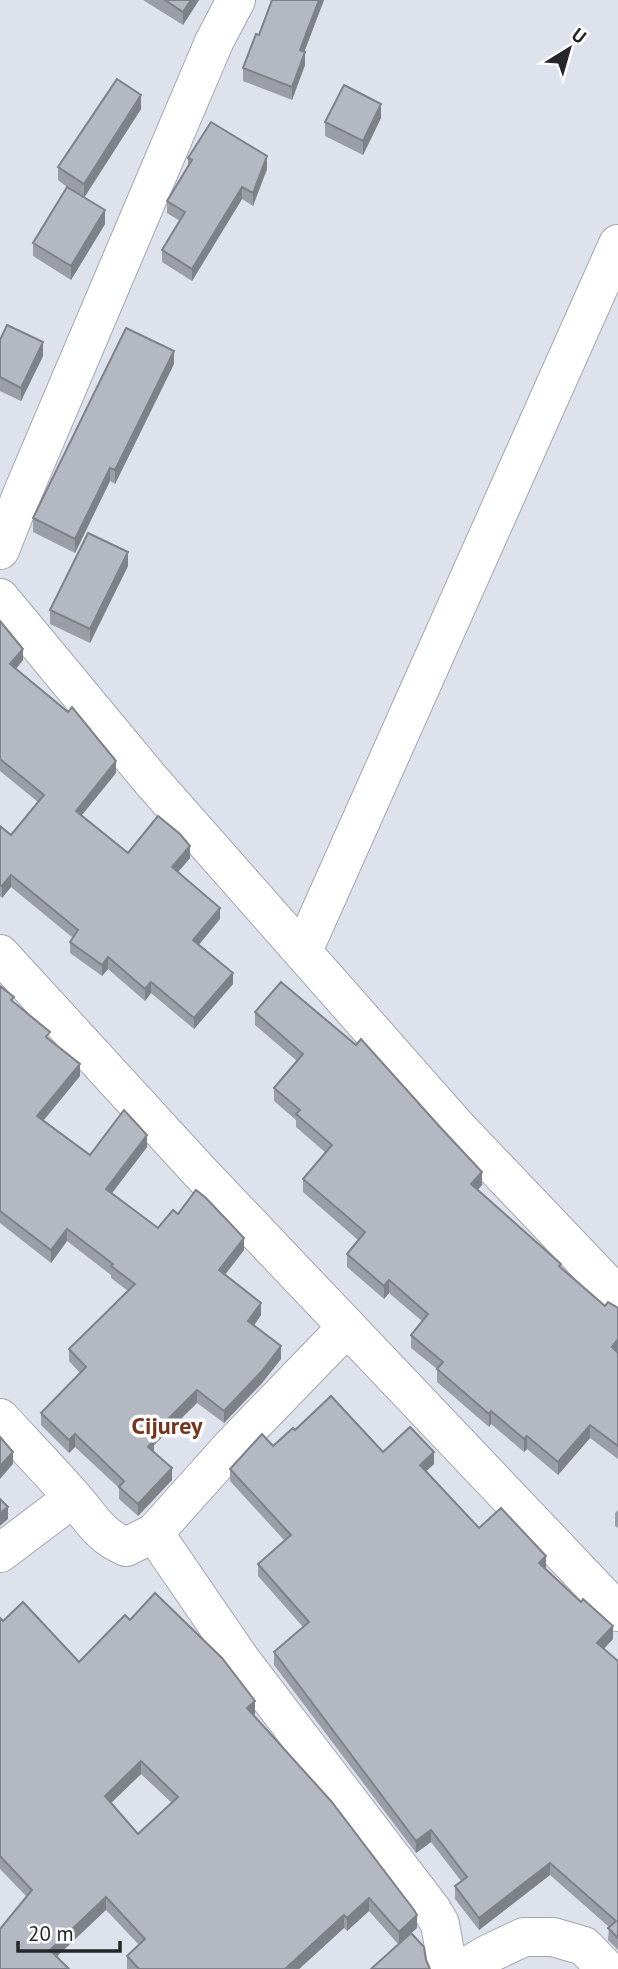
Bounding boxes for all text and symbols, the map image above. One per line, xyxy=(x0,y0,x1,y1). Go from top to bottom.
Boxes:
north arrow xyxy=(534,14,604,84)
text: U xyxy=(567,22,591,49)
district label: Cijurey xyxy=(132,1410,203,1441)
scale bar xyxy=(18,1910,119,1954)
text: 20 m xyxy=(28,1920,74,1947)

